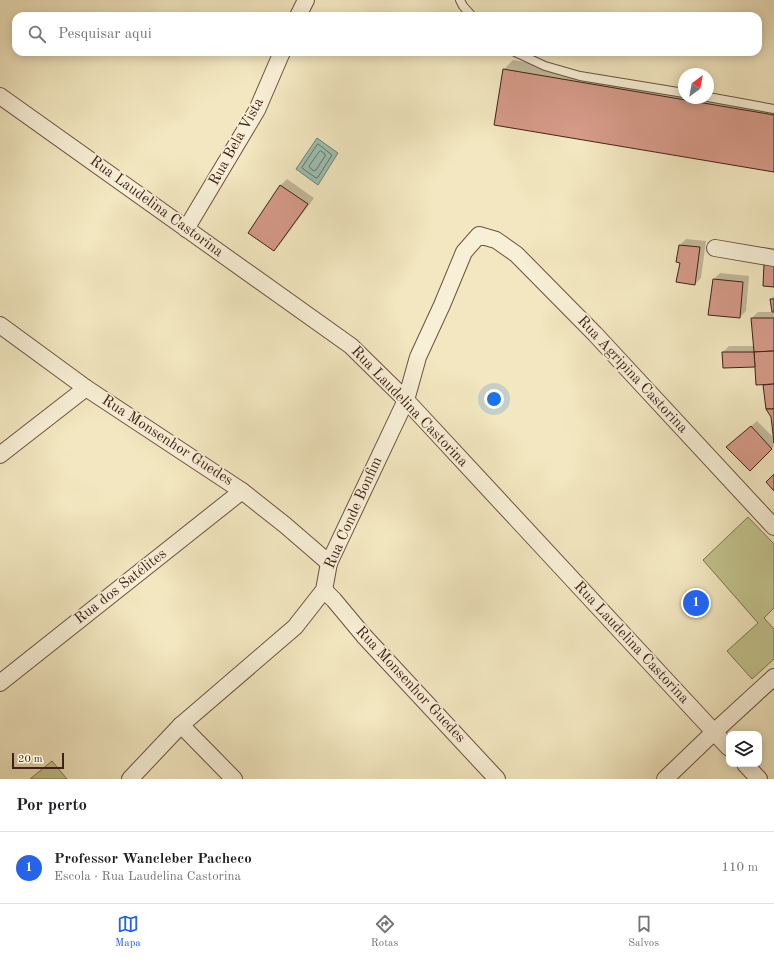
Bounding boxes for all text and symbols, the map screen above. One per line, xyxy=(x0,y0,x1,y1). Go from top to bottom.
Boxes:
search box xyxy=(12,12,762,56)
icon: search xyxy=(26,23,48,45)
text: Pesquisar aqui xyxy=(58,27,152,42)
north arrow xyxy=(678,68,714,104)
street label: Rua Bela Vista xyxy=(207,95,267,188)
street label: Rua Laudelina Castorina xyxy=(87,154,226,261)
street label: Rua Agripina Castorina xyxy=(574,314,690,437)
street label: Rua Laudelina Castorina xyxy=(348,344,471,470)
your location xyxy=(484,389,504,409)
street label: Rua Monsenhor Guedes xyxy=(99,393,235,489)
street label: Rua Conde Bonfim xyxy=(323,455,385,571)
street label: Rua dos Satélites xyxy=(72,547,170,627)
street label: Rua Laudelina Castorina xyxy=(571,579,692,707)
pin: 1 xyxy=(683,588,709,618)
street label: Rua Monsenhor Guedes xyxy=(352,624,468,746)
map controls xyxy=(726,731,762,767)
button: layers xyxy=(726,731,762,767)
scale bar xyxy=(12,751,64,770)
text: 20 m xyxy=(18,754,43,765)
text: Por perto xyxy=(16,797,87,814)
text: Professor Wancleber Pacheco xyxy=(54,852,252,867)
text: 1 xyxy=(25,861,33,874)
text: 110 m xyxy=(721,861,758,874)
text: Escola · Rua Laudelina Castorina xyxy=(54,870,241,883)
tab: Mapa xyxy=(115,913,141,951)
tab: Rotas xyxy=(371,913,398,951)
tab: Salvos xyxy=(628,913,659,951)

